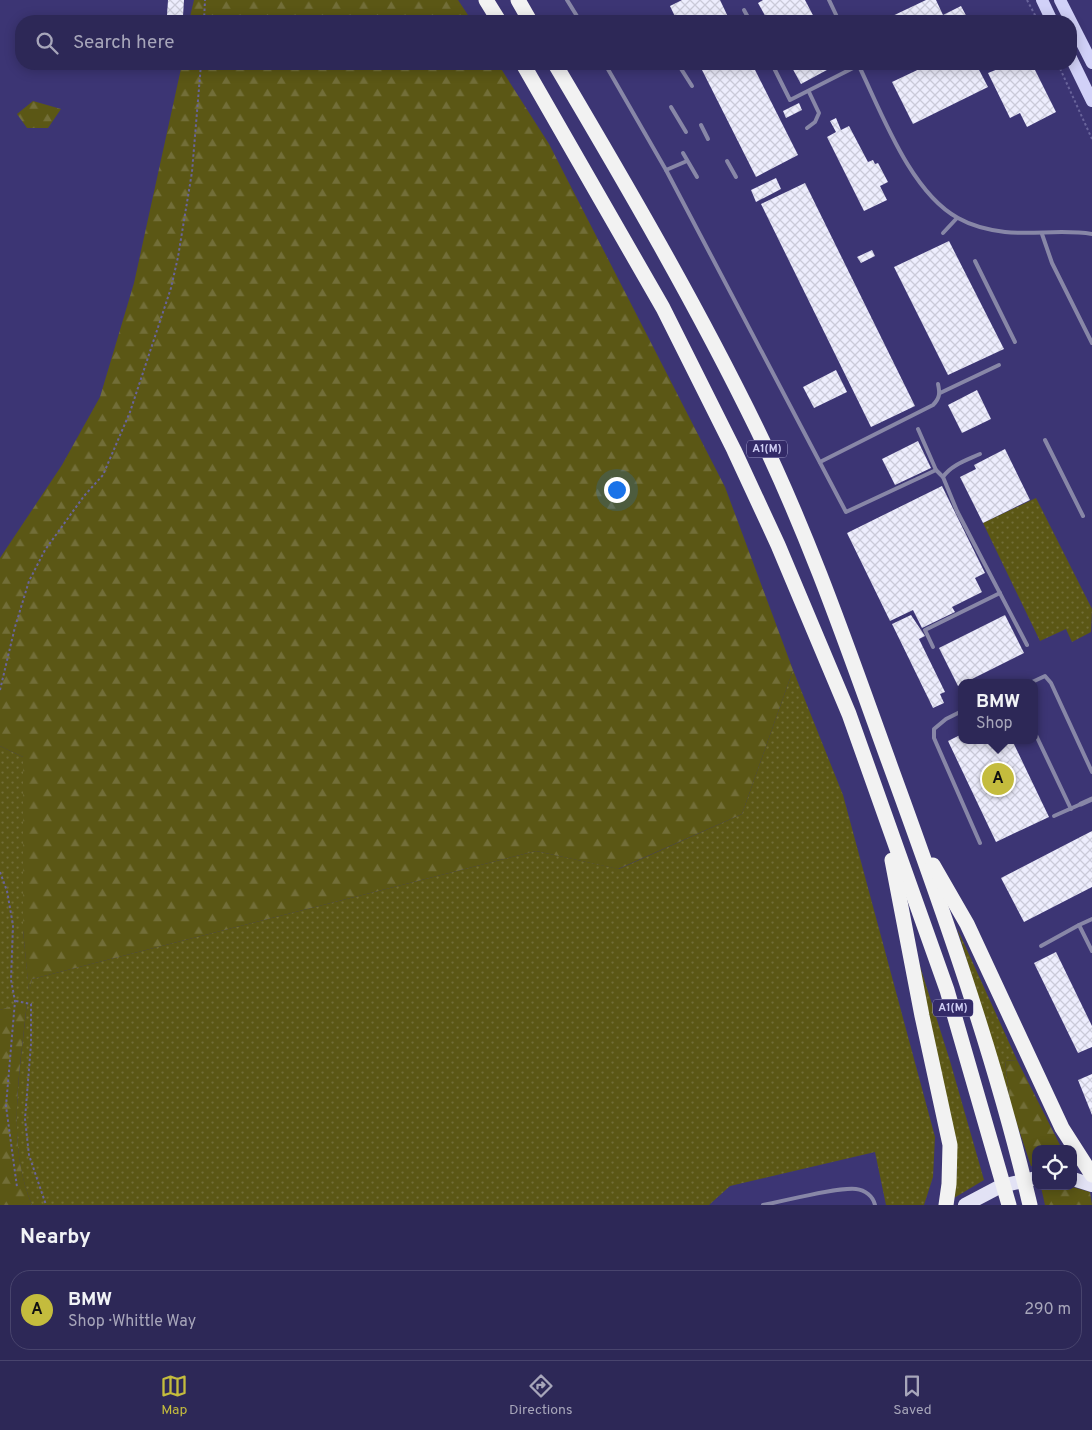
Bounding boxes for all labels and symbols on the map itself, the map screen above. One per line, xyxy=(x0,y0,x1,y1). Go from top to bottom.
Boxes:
road number: A1(M) xyxy=(747,440,787,458)
your location xyxy=(604,477,630,503)
pin: A xyxy=(982,760,1014,798)
road number: A1(M) xyxy=(933,1000,973,1016)

